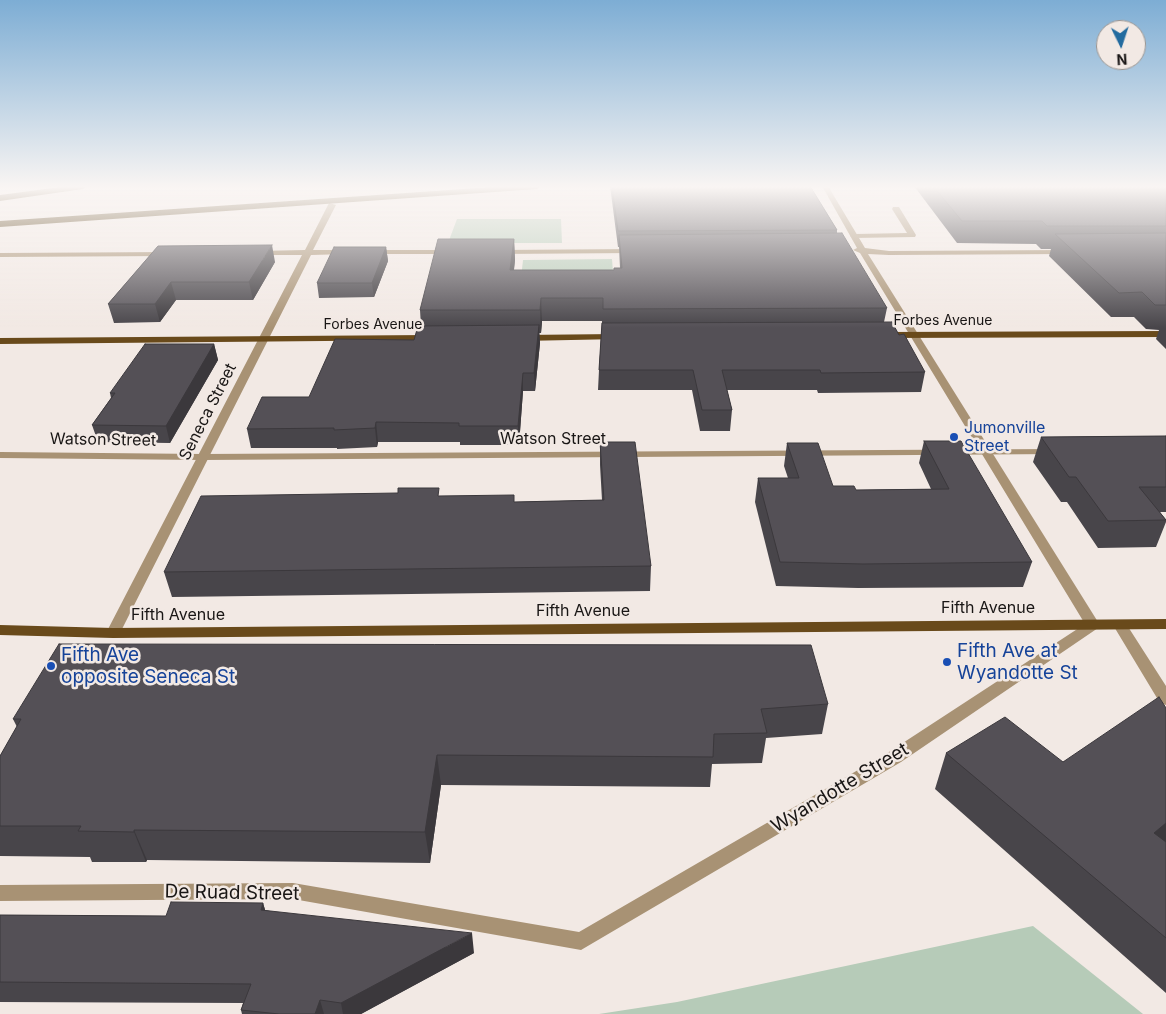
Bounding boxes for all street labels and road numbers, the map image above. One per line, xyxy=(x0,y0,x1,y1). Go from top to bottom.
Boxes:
street label: Forbes Avenue xyxy=(894,313,992,329)
street label: Forbes Avenue xyxy=(324,317,422,333)
street label: Seneca Street xyxy=(175,360,241,464)
street label: Watson Street xyxy=(50,429,156,451)
street label: Watson Street xyxy=(500,429,606,449)
street label: Fifth Avenue xyxy=(941,598,1035,618)
street label: Fifth Avenue xyxy=(536,601,630,621)
street label: Fifth Avenue xyxy=(131,605,225,625)
street label: Wyandotte Street xyxy=(767,738,913,838)
street label: De Ruad Street xyxy=(164,880,300,906)

